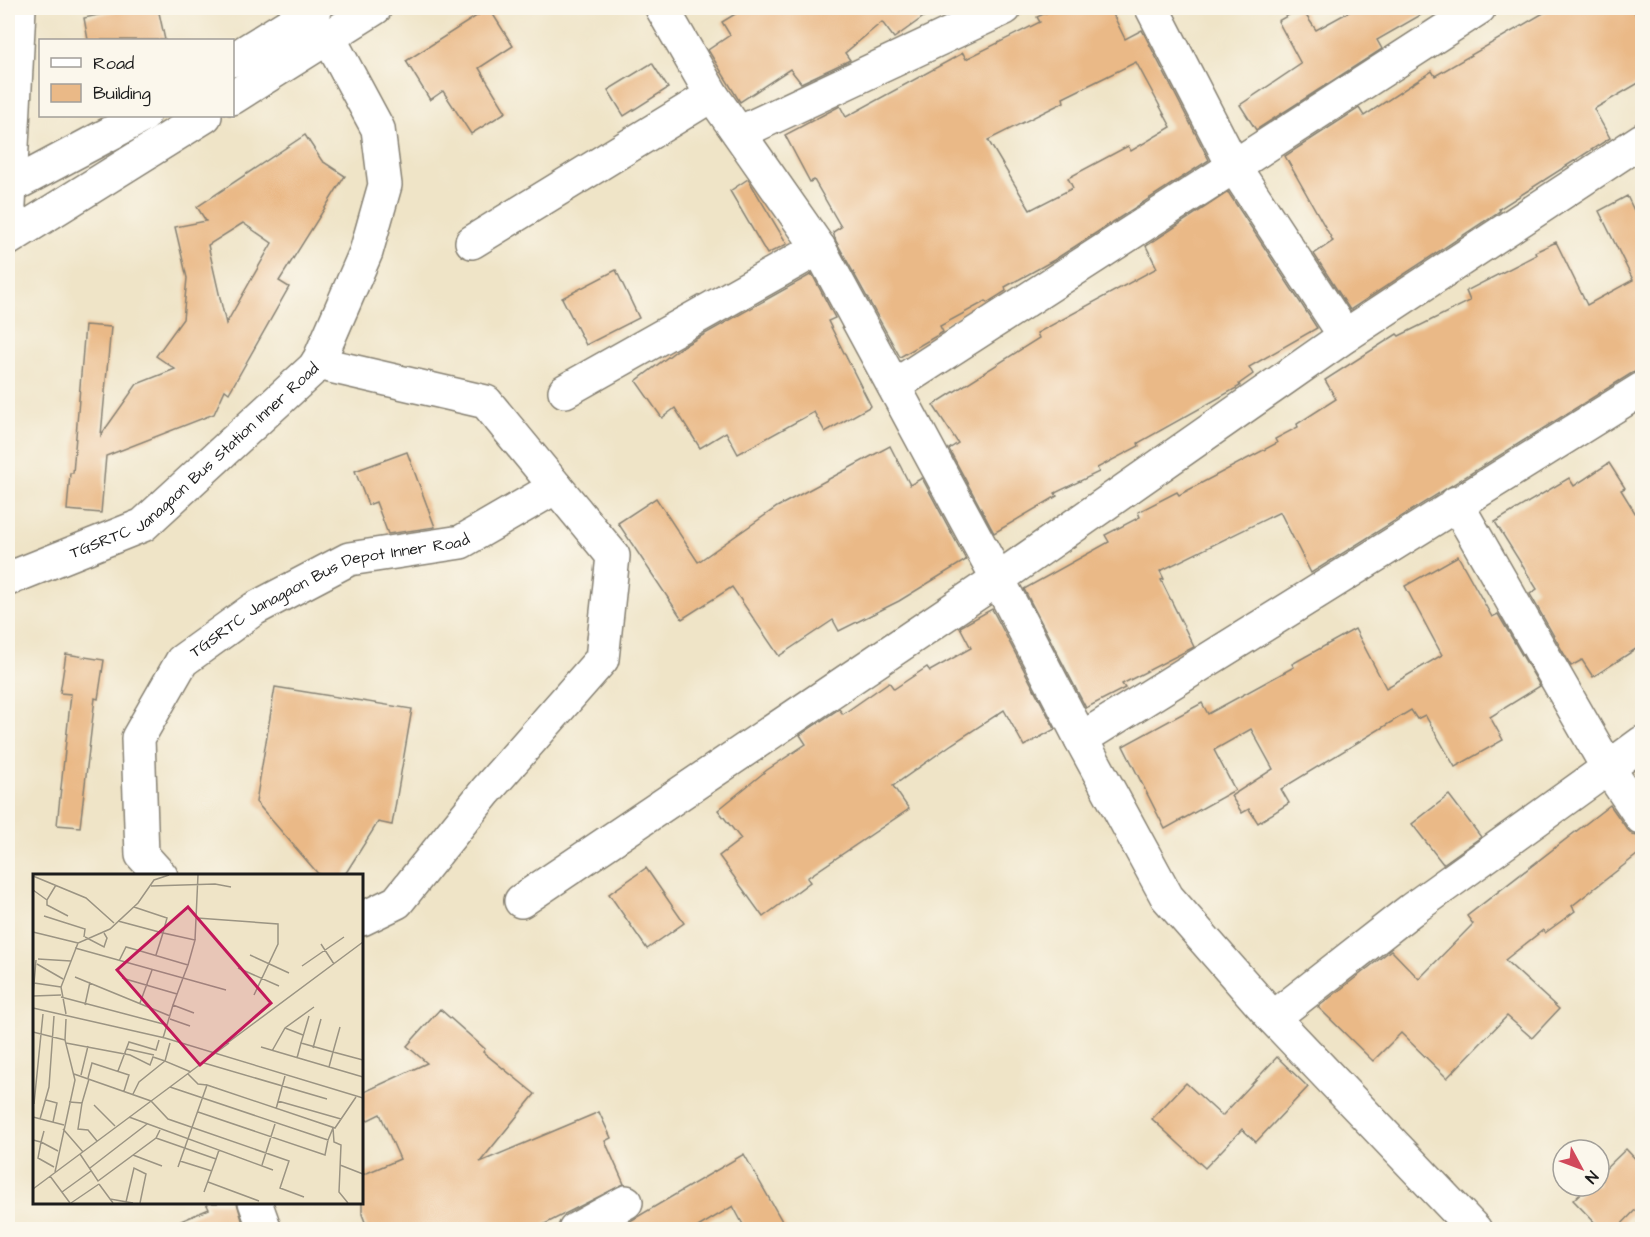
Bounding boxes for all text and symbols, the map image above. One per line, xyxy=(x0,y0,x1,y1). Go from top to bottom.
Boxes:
legend xyxy=(39,39,234,117)
text: Road xyxy=(93,51,134,76)
text: Building xyxy=(93,81,151,107)
street label: TGSRTC Janagaon Bus Station Inner Road xyxy=(67,358,324,564)
street label: TGSRTC Janagaon Bus Depot Inner Road xyxy=(185,528,474,663)
inset map xyxy=(33,874,363,1204)
north arrow xyxy=(1551,1138,1611,1198)
text: N xyxy=(1580,1166,1603,1188)

